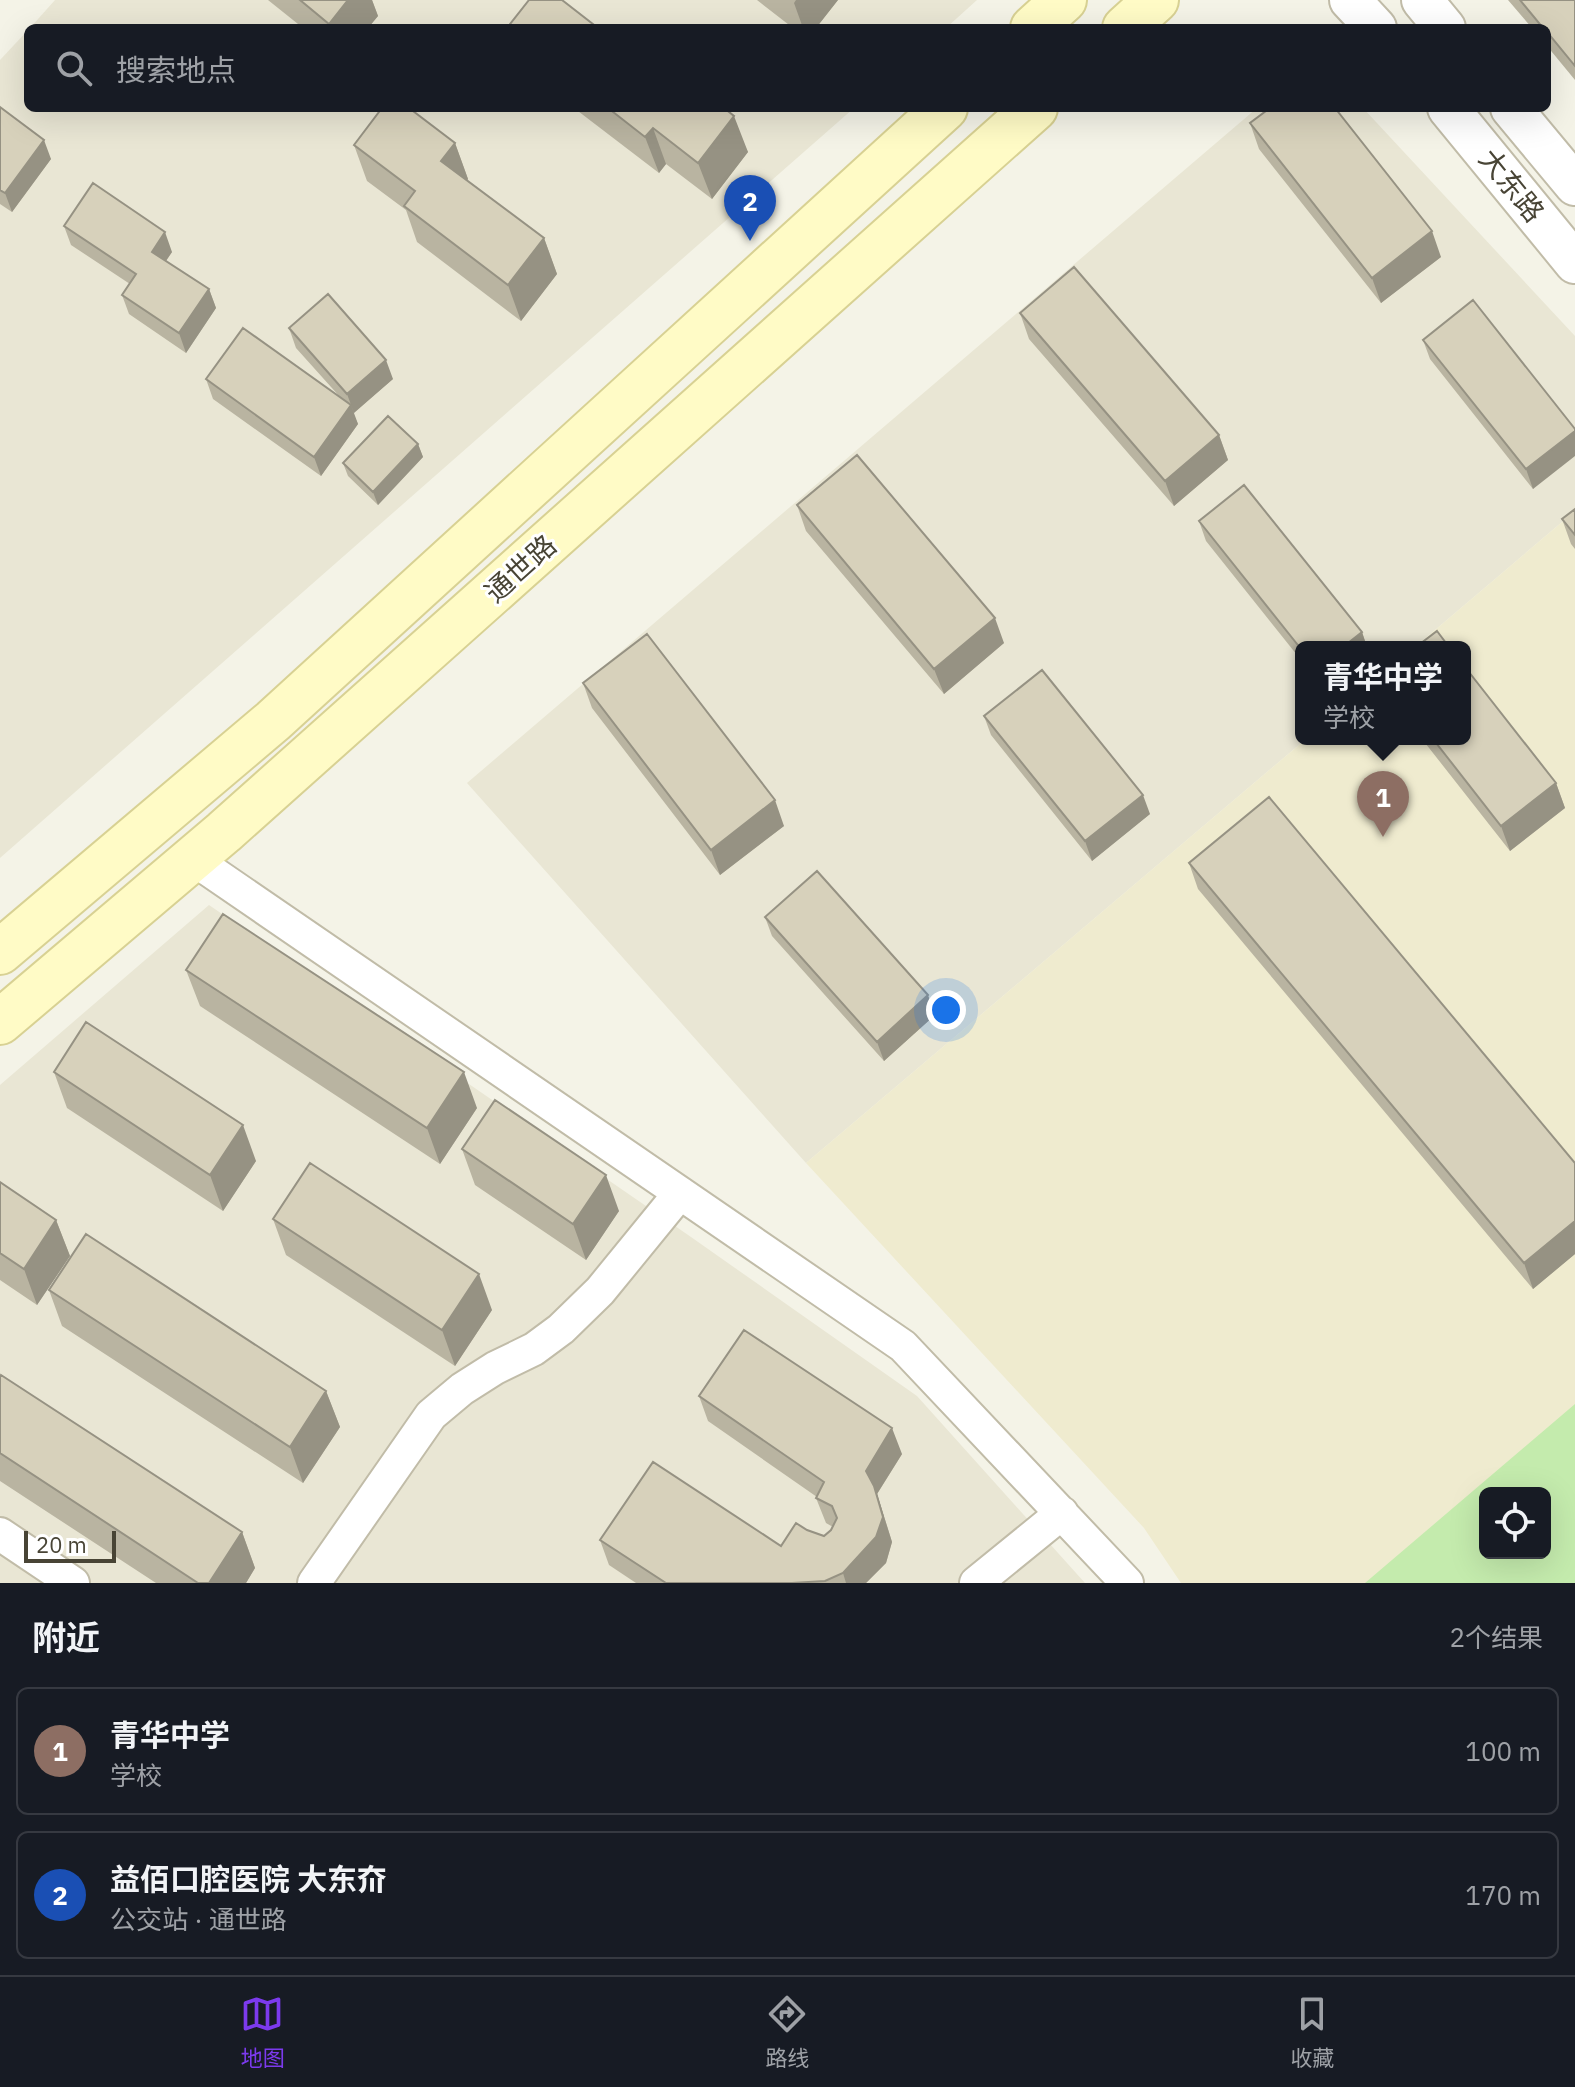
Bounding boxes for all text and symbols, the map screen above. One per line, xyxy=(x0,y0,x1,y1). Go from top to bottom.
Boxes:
search box xyxy=(24,24,1551,112)
icon: search xyxy=(52,46,96,90)
text: 搜索地点 xyxy=(116,50,236,89)
street label: 大东路 xyxy=(1471,141,1553,229)
pin: 2 xyxy=(724,175,776,241)
street label: 通世路 xyxy=(476,526,564,610)
popup xyxy=(1295,641,1471,745)
text: 青华中学 xyxy=(1323,657,1443,696)
text: 学校 xyxy=(1323,700,1375,734)
pin: 1 xyxy=(1357,771,1409,837)
your location xyxy=(926,990,966,1030)
map controls xyxy=(1479,1487,1551,1559)
button: locate xyxy=(1479,1487,1551,1559)
scale bar xyxy=(24,1527,116,1563)
text: 20 m xyxy=(36,1530,87,1559)
text: 附近 xyxy=(32,1615,100,1659)
text: 2个结果 xyxy=(1449,1620,1543,1654)
text: 青华中学 xyxy=(110,1715,230,1754)
text: 1 xyxy=(52,1734,68,1768)
text: 100 m xyxy=(1465,1734,1541,1768)
text: 学校 xyxy=(110,1758,162,1792)
text: 益佰口腔医院 大东夼 xyxy=(110,1859,387,1898)
text: 2 xyxy=(52,1878,68,1912)
text: 170 m xyxy=(1465,1878,1541,1912)
text: 公交站 · 通世路 xyxy=(110,1902,287,1936)
tab: 地图 xyxy=(240,1992,285,2072)
tab: 路线 xyxy=(765,1992,810,2072)
tab: 收藏 xyxy=(1290,1992,1335,2072)

